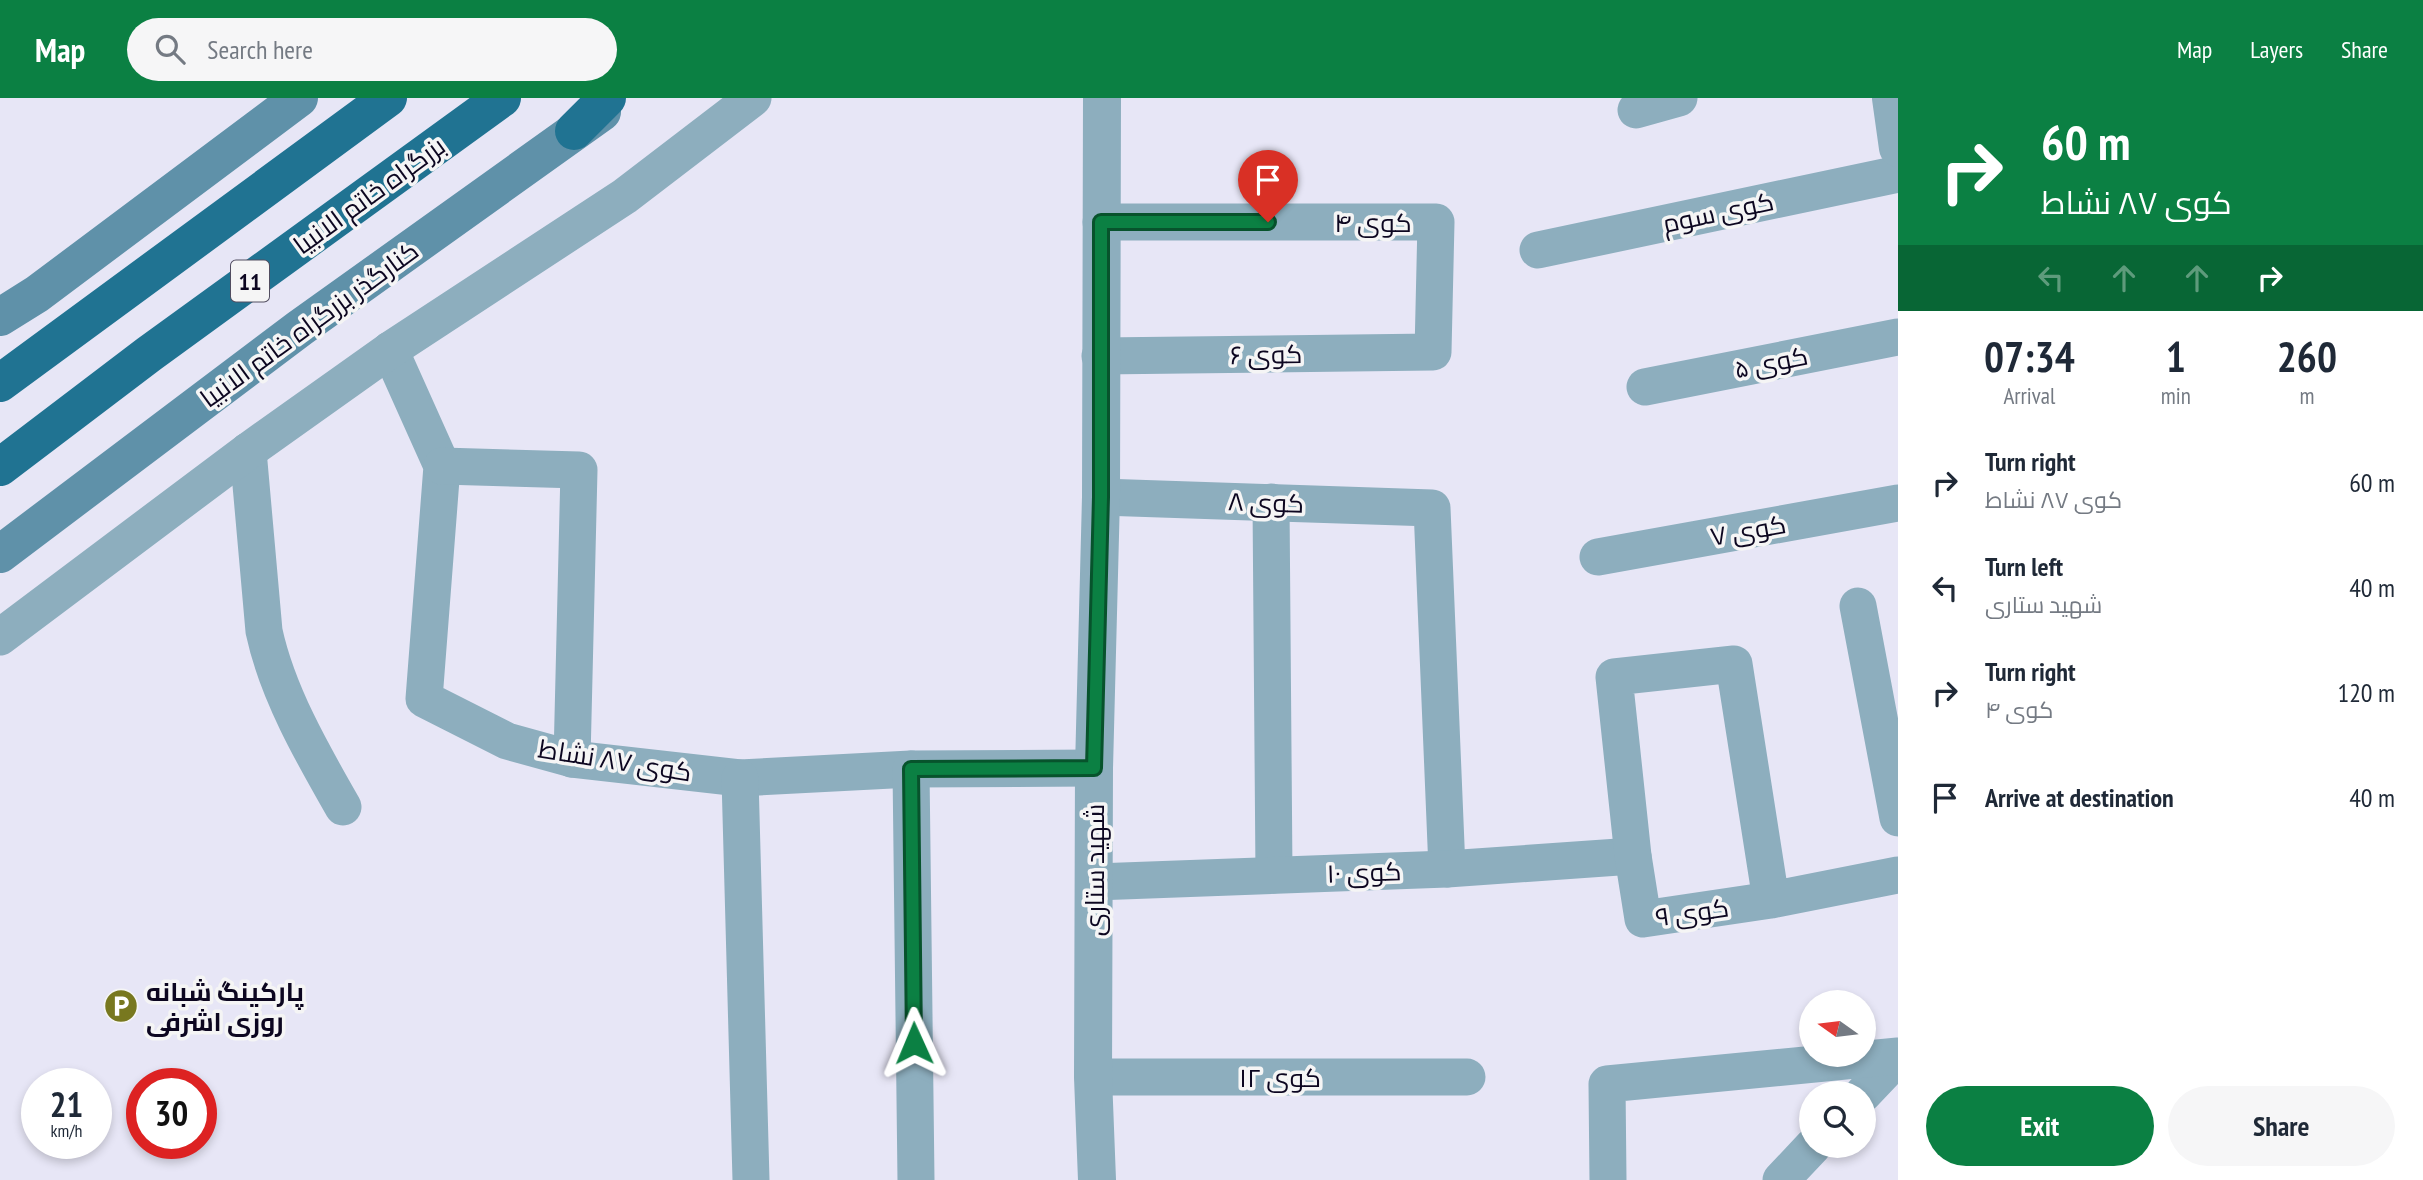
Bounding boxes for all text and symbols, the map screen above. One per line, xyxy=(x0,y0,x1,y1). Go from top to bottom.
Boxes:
search box xyxy=(127,18,617,81)
text: Map xyxy=(35,28,85,71)
icon: search xyxy=(151,30,189,68)
text: Search here xyxy=(207,33,313,66)
text: Map xyxy=(2177,34,2212,65)
text: Layers xyxy=(2250,34,2303,65)
text: Share xyxy=(2341,34,2388,65)
text: 60 m xyxy=(2041,110,2130,174)
icon: right xyxy=(1926,126,2017,217)
street label: بزرگراه خاتم الانبیا xyxy=(287,129,453,263)
pin xyxy=(1238,150,1298,222)
icon: arrive xyxy=(1249,161,1287,199)
text: کوی ۸۷ نشاط xyxy=(2041,181,2232,223)
street label: کوی سوم xyxy=(1659,184,1777,242)
street label: کوی ۴ xyxy=(1334,206,1412,239)
street label: کنارگذر بزرگراه خاتم الانبیا xyxy=(193,234,426,416)
icon: left xyxy=(2032,259,2070,297)
icon: ahead xyxy=(2105,259,2143,297)
icon: ahead xyxy=(2178,259,2216,297)
icon: right xyxy=(2251,259,2289,297)
road number: 11 xyxy=(231,260,269,302)
text: 07:34 xyxy=(1984,329,2075,384)
text: 1 xyxy=(2166,329,2186,384)
text: 260 xyxy=(2277,329,2337,384)
street label: کوی ۶ xyxy=(1229,337,1303,371)
street label: کوی ۵ xyxy=(1731,339,1811,385)
text: Arrival xyxy=(2003,381,2055,410)
text: min xyxy=(2161,381,2191,410)
text: m xyxy=(2299,381,2314,410)
text: Turn right xyxy=(1985,445,2076,478)
icon: right xyxy=(1926,464,1964,502)
text: 60 m xyxy=(2349,466,2395,499)
street label: کوی ۸ xyxy=(1227,484,1305,520)
text: کوی ۸۷ نشاط xyxy=(1985,485,2122,514)
street label: کوی ۷ xyxy=(1708,507,1788,553)
text: Turn left xyxy=(1985,550,2063,583)
icon: left xyxy=(1926,569,1964,607)
text: 40 m xyxy=(2349,571,2395,604)
text: شهید ستاری xyxy=(1985,590,2102,619)
text: Turn right xyxy=(1985,655,2076,688)
icon: right xyxy=(1926,674,1964,712)
text: 120 m xyxy=(2337,676,2395,709)
text: کوی ۴ xyxy=(1985,695,2053,724)
street label: کوی ۸۷ نشاط xyxy=(536,732,694,788)
icon: arrive xyxy=(1926,779,1964,817)
text: Arrive at destination xyxy=(1985,781,2174,814)
text: 40 m xyxy=(2349,781,2395,814)
street label: شهید ستاری xyxy=(1078,804,1111,936)
street label: کوی ۱۰ xyxy=(1326,854,1402,890)
street label: کوی ۹ xyxy=(1653,891,1731,933)
place label: پارکینگ شبانه روزی اشرفی xyxy=(146,975,304,1038)
parking icon: پارکینگ شبانه روزی اشرفی xyxy=(102,987,140,1025)
north arrow xyxy=(1799,990,1876,1068)
map controls xyxy=(1799,990,1876,1158)
position arrow xyxy=(877,1006,951,1080)
street label: کوی ۱۲ xyxy=(1239,1061,1321,1094)
speed limit sign: 30 xyxy=(126,1068,217,1159)
text: 21 xyxy=(50,1081,83,1127)
button: search xyxy=(1799,1081,1876,1158)
button: Exit xyxy=(1926,1086,2154,1166)
button: Share xyxy=(2168,1086,2395,1166)
text: km/h xyxy=(51,1119,82,1142)

